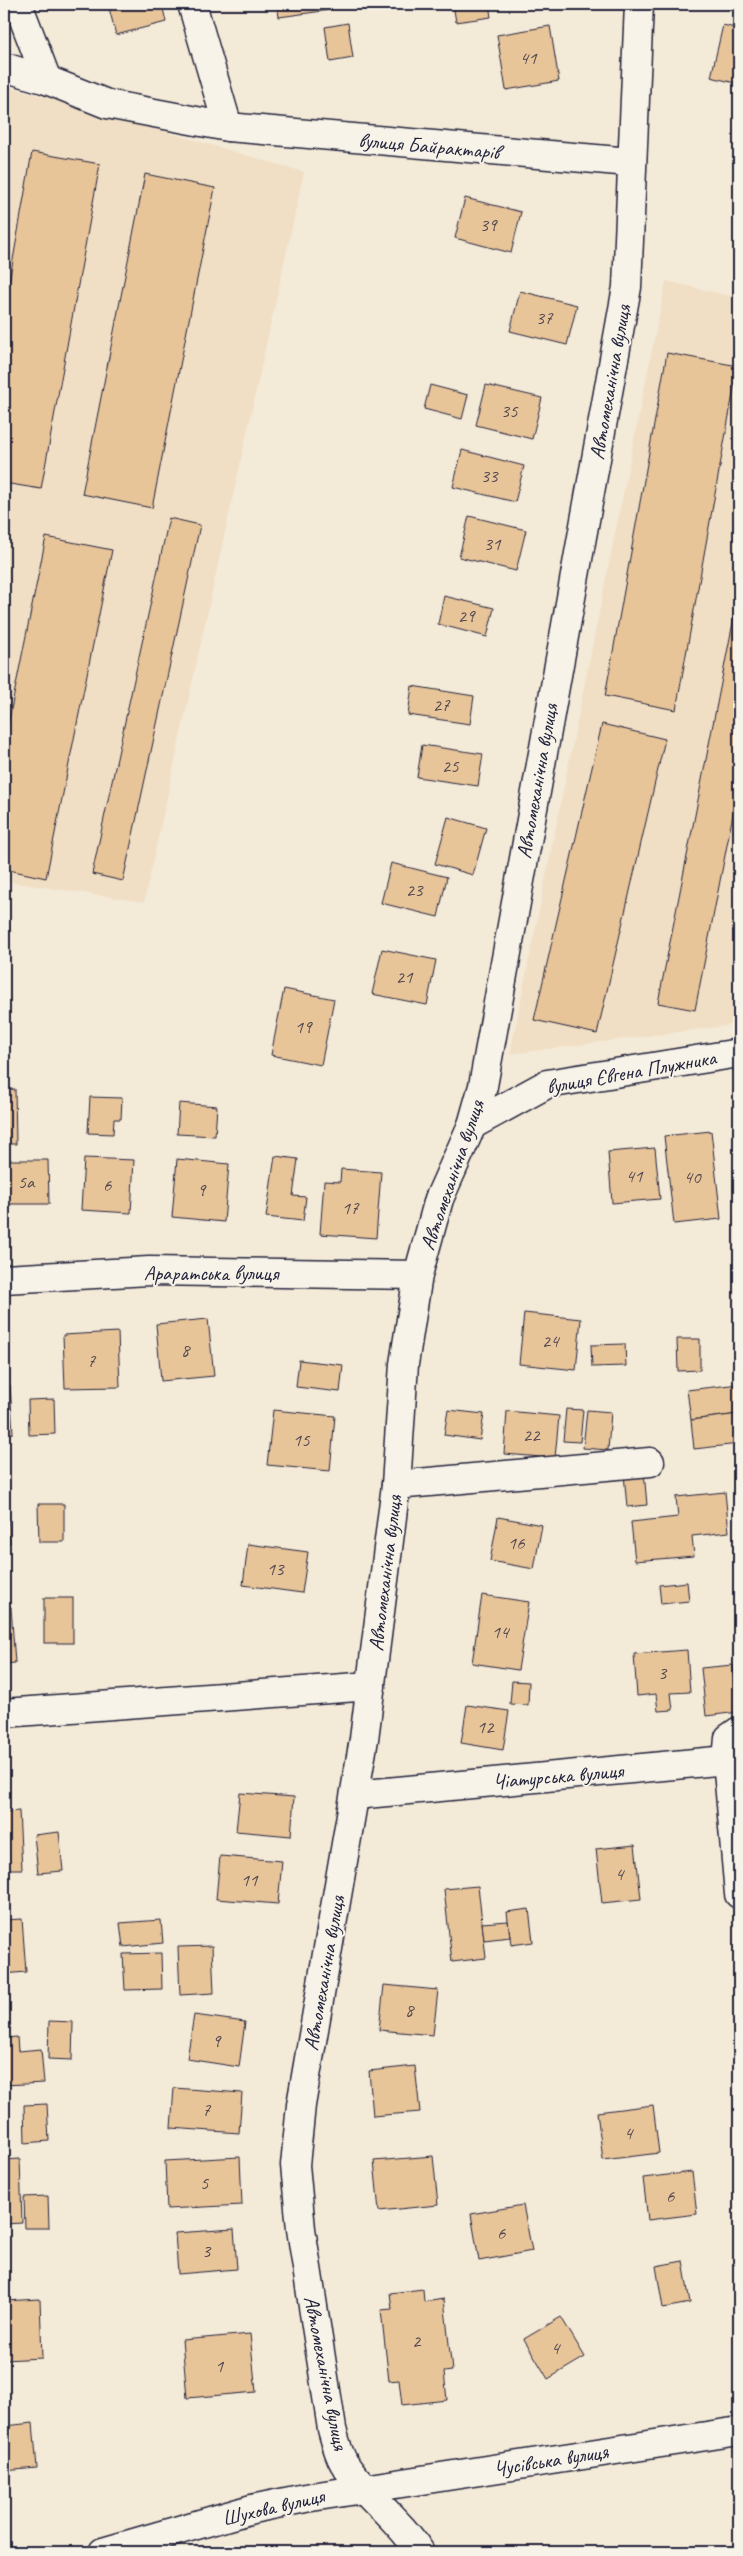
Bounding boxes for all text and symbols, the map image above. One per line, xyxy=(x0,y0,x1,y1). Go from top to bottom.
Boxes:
house number: 41 xyxy=(519,46,538,70)
street label: вулиця Байрактарів xyxy=(357,127,505,166)
house number: 39 xyxy=(479,213,498,237)
street label: Автомеханічна вулиця xyxy=(584,301,637,461)
house number: 37 xyxy=(535,306,554,330)
house number: 35 xyxy=(500,399,519,423)
house number: 33 xyxy=(480,464,499,488)
house number: 31 xyxy=(483,532,502,556)
house number: 29 xyxy=(457,604,476,628)
house number: 27 xyxy=(432,693,451,717)
street label: Автомеханічна вулиця xyxy=(511,700,564,860)
house number: 25 xyxy=(441,754,460,778)
house number: 23 xyxy=(405,878,424,902)
house number: 21 xyxy=(395,965,414,989)
house number: 19 xyxy=(294,1015,313,1039)
street label: вулиця Євгена Плужника xyxy=(544,1044,719,1100)
street label: Автомеханічна вулиця xyxy=(414,1095,490,1253)
house number: 41 xyxy=(625,1164,644,1188)
house number: 40 xyxy=(683,1165,702,1189)
house number: 5а xyxy=(18,1170,36,1194)
house number: 6 xyxy=(103,1173,113,1197)
house number: 9 xyxy=(197,1178,207,1202)
house number: 17 xyxy=(341,1196,360,1220)
street label: Араратська вулиця xyxy=(144,1260,280,1286)
house number: 24 xyxy=(541,1329,561,1353)
house number: 8 xyxy=(181,1338,192,1362)
house number: 7 xyxy=(87,1349,97,1373)
house number: 22 xyxy=(522,1423,541,1447)
house number: 15 xyxy=(292,1428,311,1452)
street label: Автомеханічна вулиця xyxy=(363,1492,408,1652)
house number: 16 xyxy=(507,1531,526,1555)
house number: 13 xyxy=(266,1557,285,1581)
house number: 14 xyxy=(491,1620,511,1644)
house number: 3 xyxy=(658,1661,668,1685)
house number: 12 xyxy=(476,1715,495,1739)
street label: Чіатурська вулиця xyxy=(492,1757,626,1795)
house number: 4 xyxy=(615,1862,626,1886)
house number: 11 xyxy=(240,1868,259,1892)
street label: Автомеханічна вулиця xyxy=(298,1892,351,2052)
house number: 8 xyxy=(405,1998,416,2022)
house number: 9 xyxy=(212,2029,222,2053)
house number: 7 xyxy=(202,2098,212,2122)
house number: 4 xyxy=(624,2121,635,2145)
house number: 5 xyxy=(200,2171,210,2195)
house number: 6 xyxy=(666,2184,676,2208)
house number: 6 xyxy=(497,2221,507,2245)
house number: 3 xyxy=(202,2239,212,2263)
street label: Автомеханічна вулиця xyxy=(298,2294,354,2454)
house number: 2 xyxy=(412,2329,422,2353)
house number: 4 xyxy=(551,2336,562,2360)
house number: 1 xyxy=(215,2354,225,2378)
street label: Чусівська вулиця xyxy=(492,2438,611,2482)
street label: Шухова вулиця xyxy=(219,2482,328,2531)

